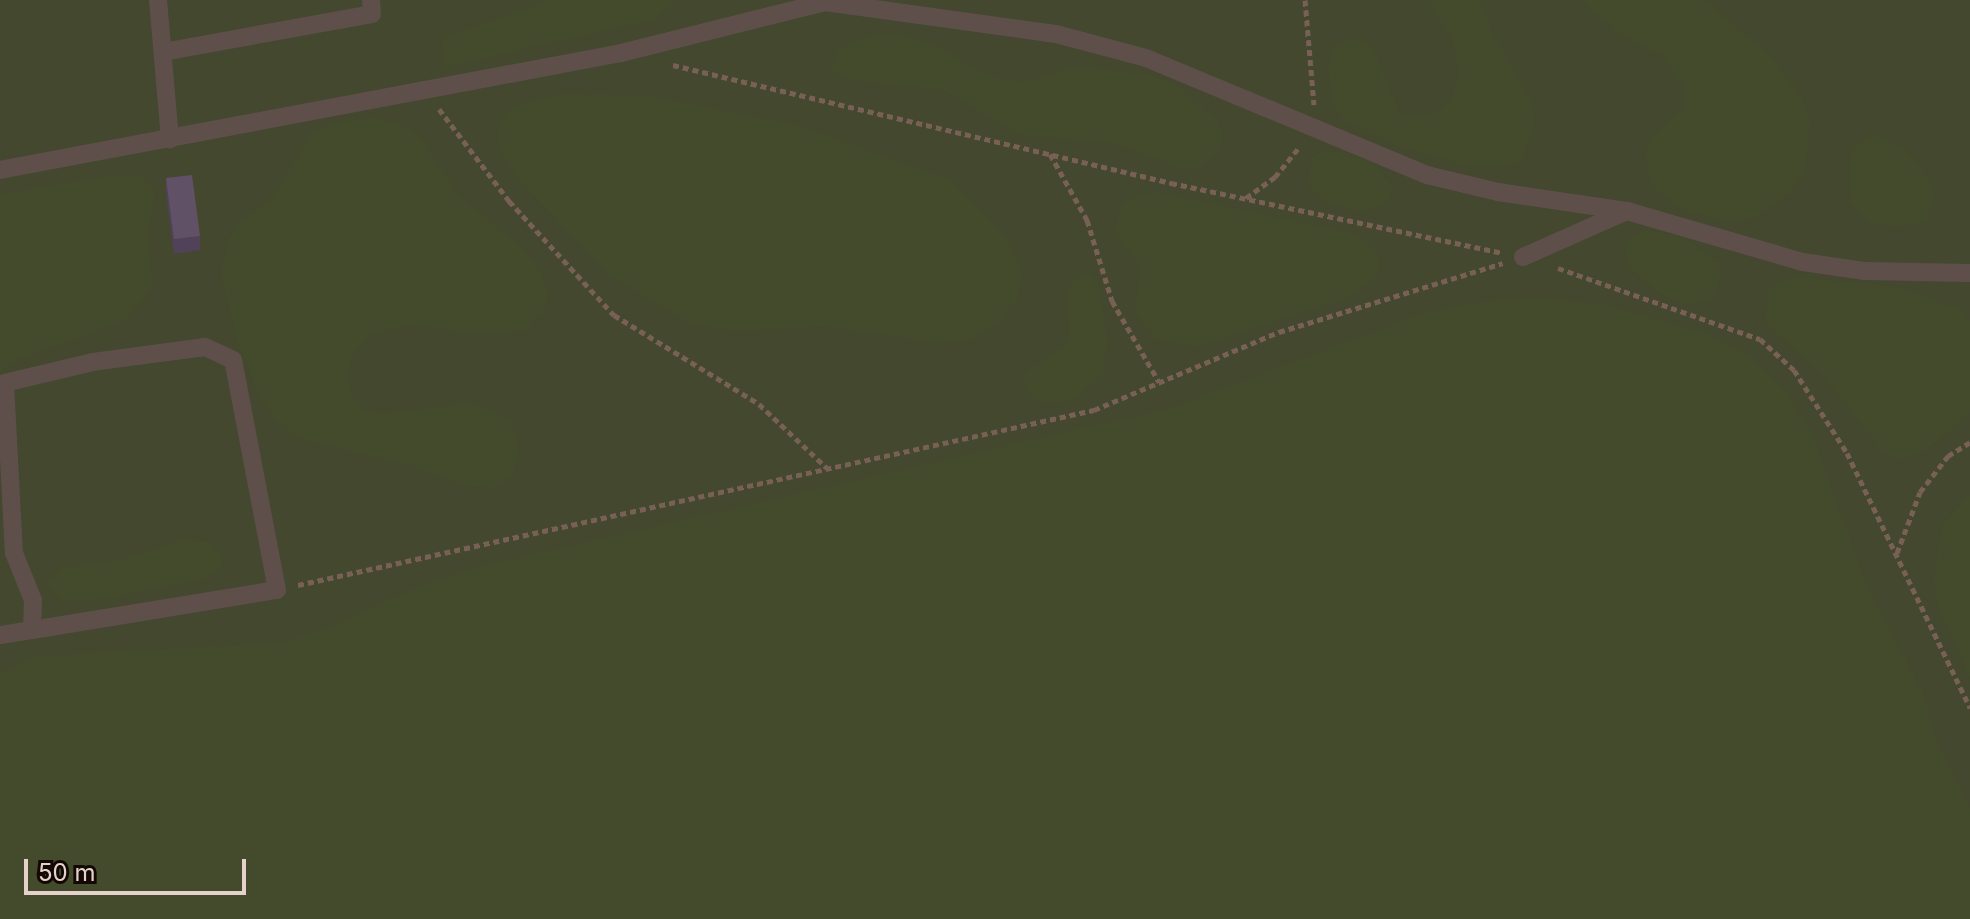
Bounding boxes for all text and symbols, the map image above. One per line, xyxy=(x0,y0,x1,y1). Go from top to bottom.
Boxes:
scale bar xyxy=(28,843,250,893)
text: 50 m xyxy=(38,858,96,887)

